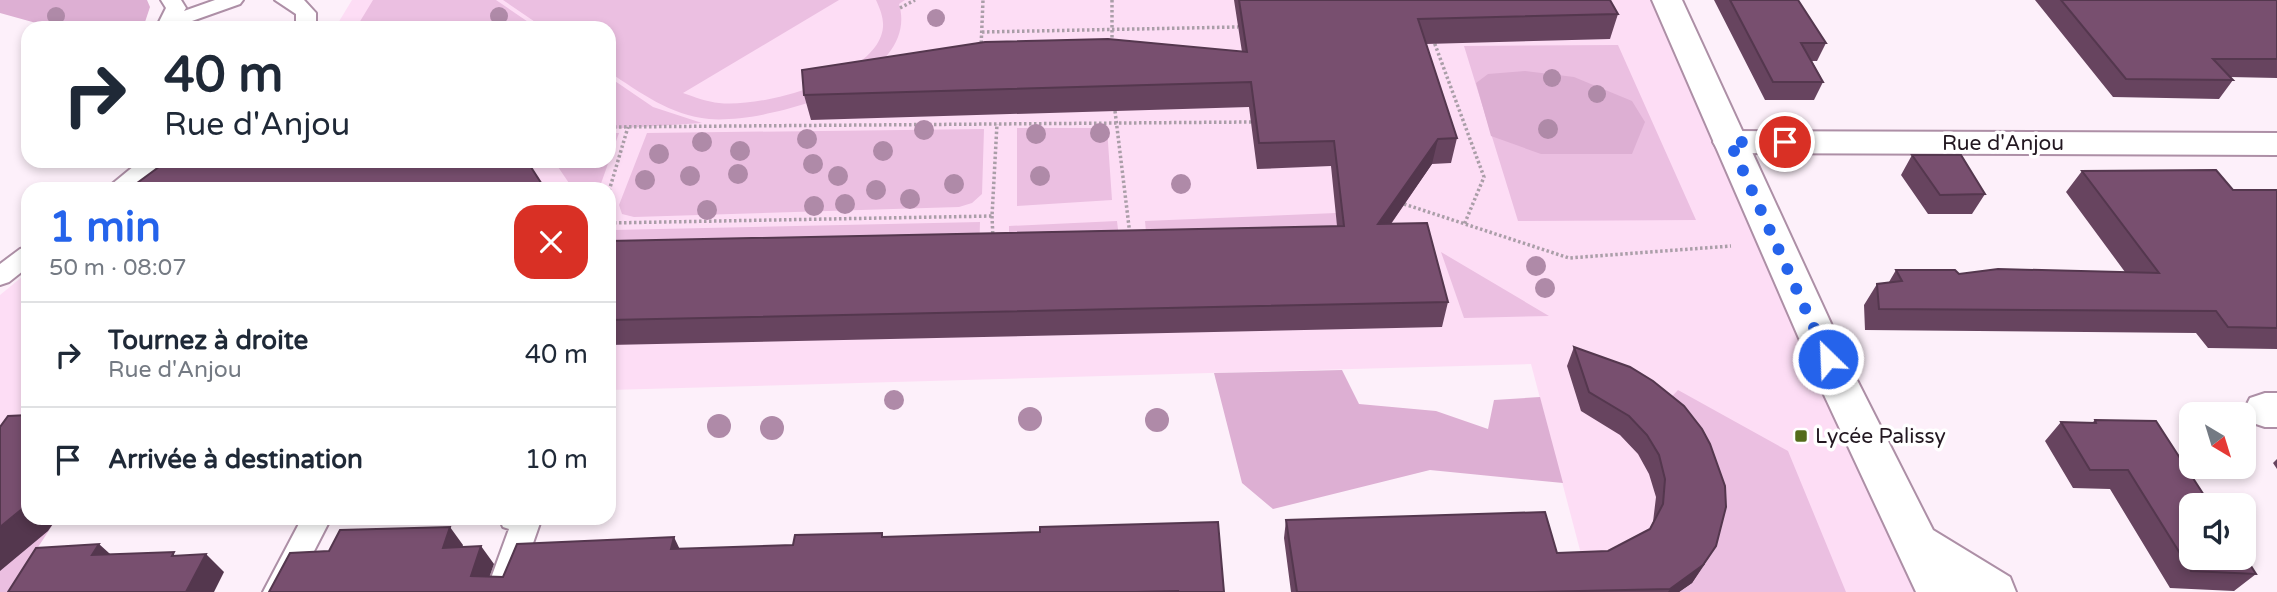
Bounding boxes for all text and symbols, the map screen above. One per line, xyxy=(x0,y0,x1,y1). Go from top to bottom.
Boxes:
text: 40 m xyxy=(164,46,283,105)
icon: right xyxy=(49,49,140,140)
text: Rue d'Anjou xyxy=(164,106,350,144)
pin xyxy=(1755,112,1815,172)
icon: arrive xyxy=(1766,123,1804,161)
street label: Rue d'Anjou xyxy=(1942,131,2064,156)
text: 1 min xyxy=(49,202,161,253)
button: close xyxy=(514,205,588,279)
text: 50 m · 08:07 xyxy=(49,254,187,282)
position arrow xyxy=(1791,322,1865,396)
text: Tournez à droite xyxy=(108,325,308,356)
icon: right xyxy=(49,336,87,374)
text: 40 m xyxy=(525,339,588,370)
text: Rue d'Anjou xyxy=(108,356,242,384)
north arrow xyxy=(2179,402,2256,480)
map controls xyxy=(2179,402,2256,570)
place label: Lycée Palissy xyxy=(1815,424,1946,449)
marker: Lycée Palissy xyxy=(1793,428,1809,444)
icon: arrive xyxy=(49,441,87,479)
text: Arrivée à destination xyxy=(108,444,363,475)
text: 10 m xyxy=(525,444,588,475)
button: sound xyxy=(2179,493,2256,570)

